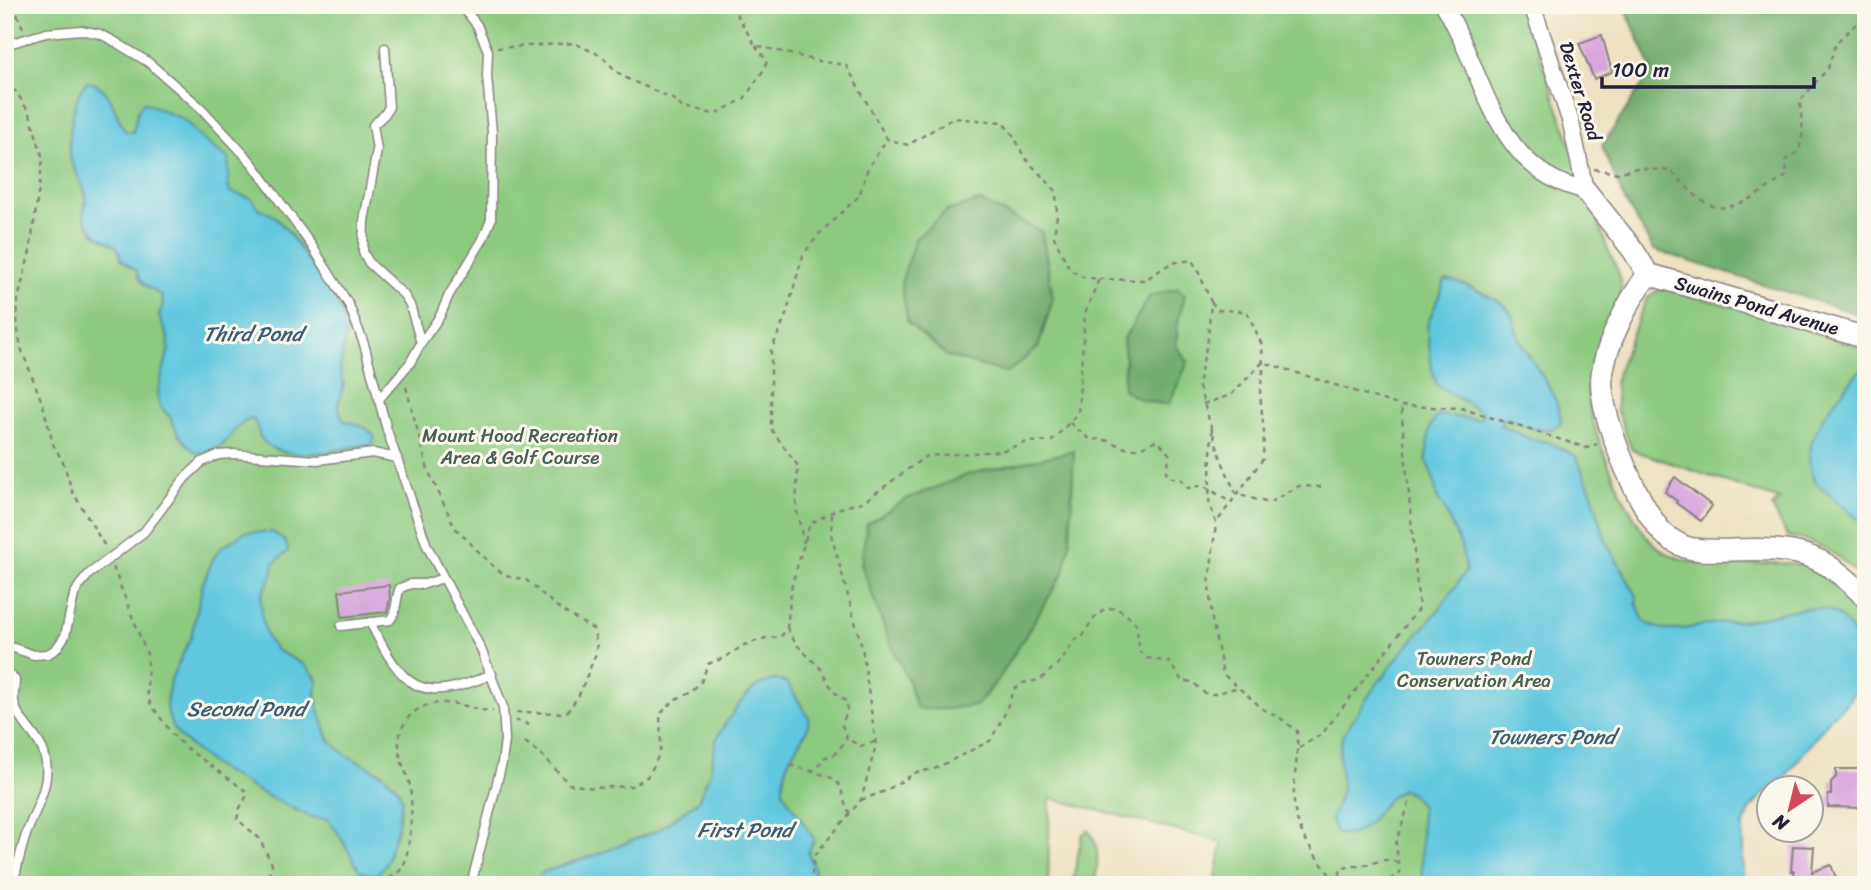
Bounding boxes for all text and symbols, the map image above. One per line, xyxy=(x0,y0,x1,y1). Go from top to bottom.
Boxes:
street label: Dexter Road xyxy=(1550,37,1612,147)
scale bar xyxy=(1602,46,1813,90)
text: 100 m xyxy=(1612,51,1669,89)
street label: Swains Pond Avenue xyxy=(1671,266,1843,345)
water label: Third Pond xyxy=(204,315,307,353)
park label: Mount Hood Recreation Area & Golf Course xyxy=(422,419,618,474)
park label: Towners Pond Conservation Area xyxy=(1397,642,1551,697)
water label: Second Pond xyxy=(187,690,310,728)
water label: Towners Pond xyxy=(1489,718,1621,756)
north arrow xyxy=(1756,774,1826,844)
text: N xyxy=(1765,805,1796,840)
water label: First Pond xyxy=(698,811,797,849)

